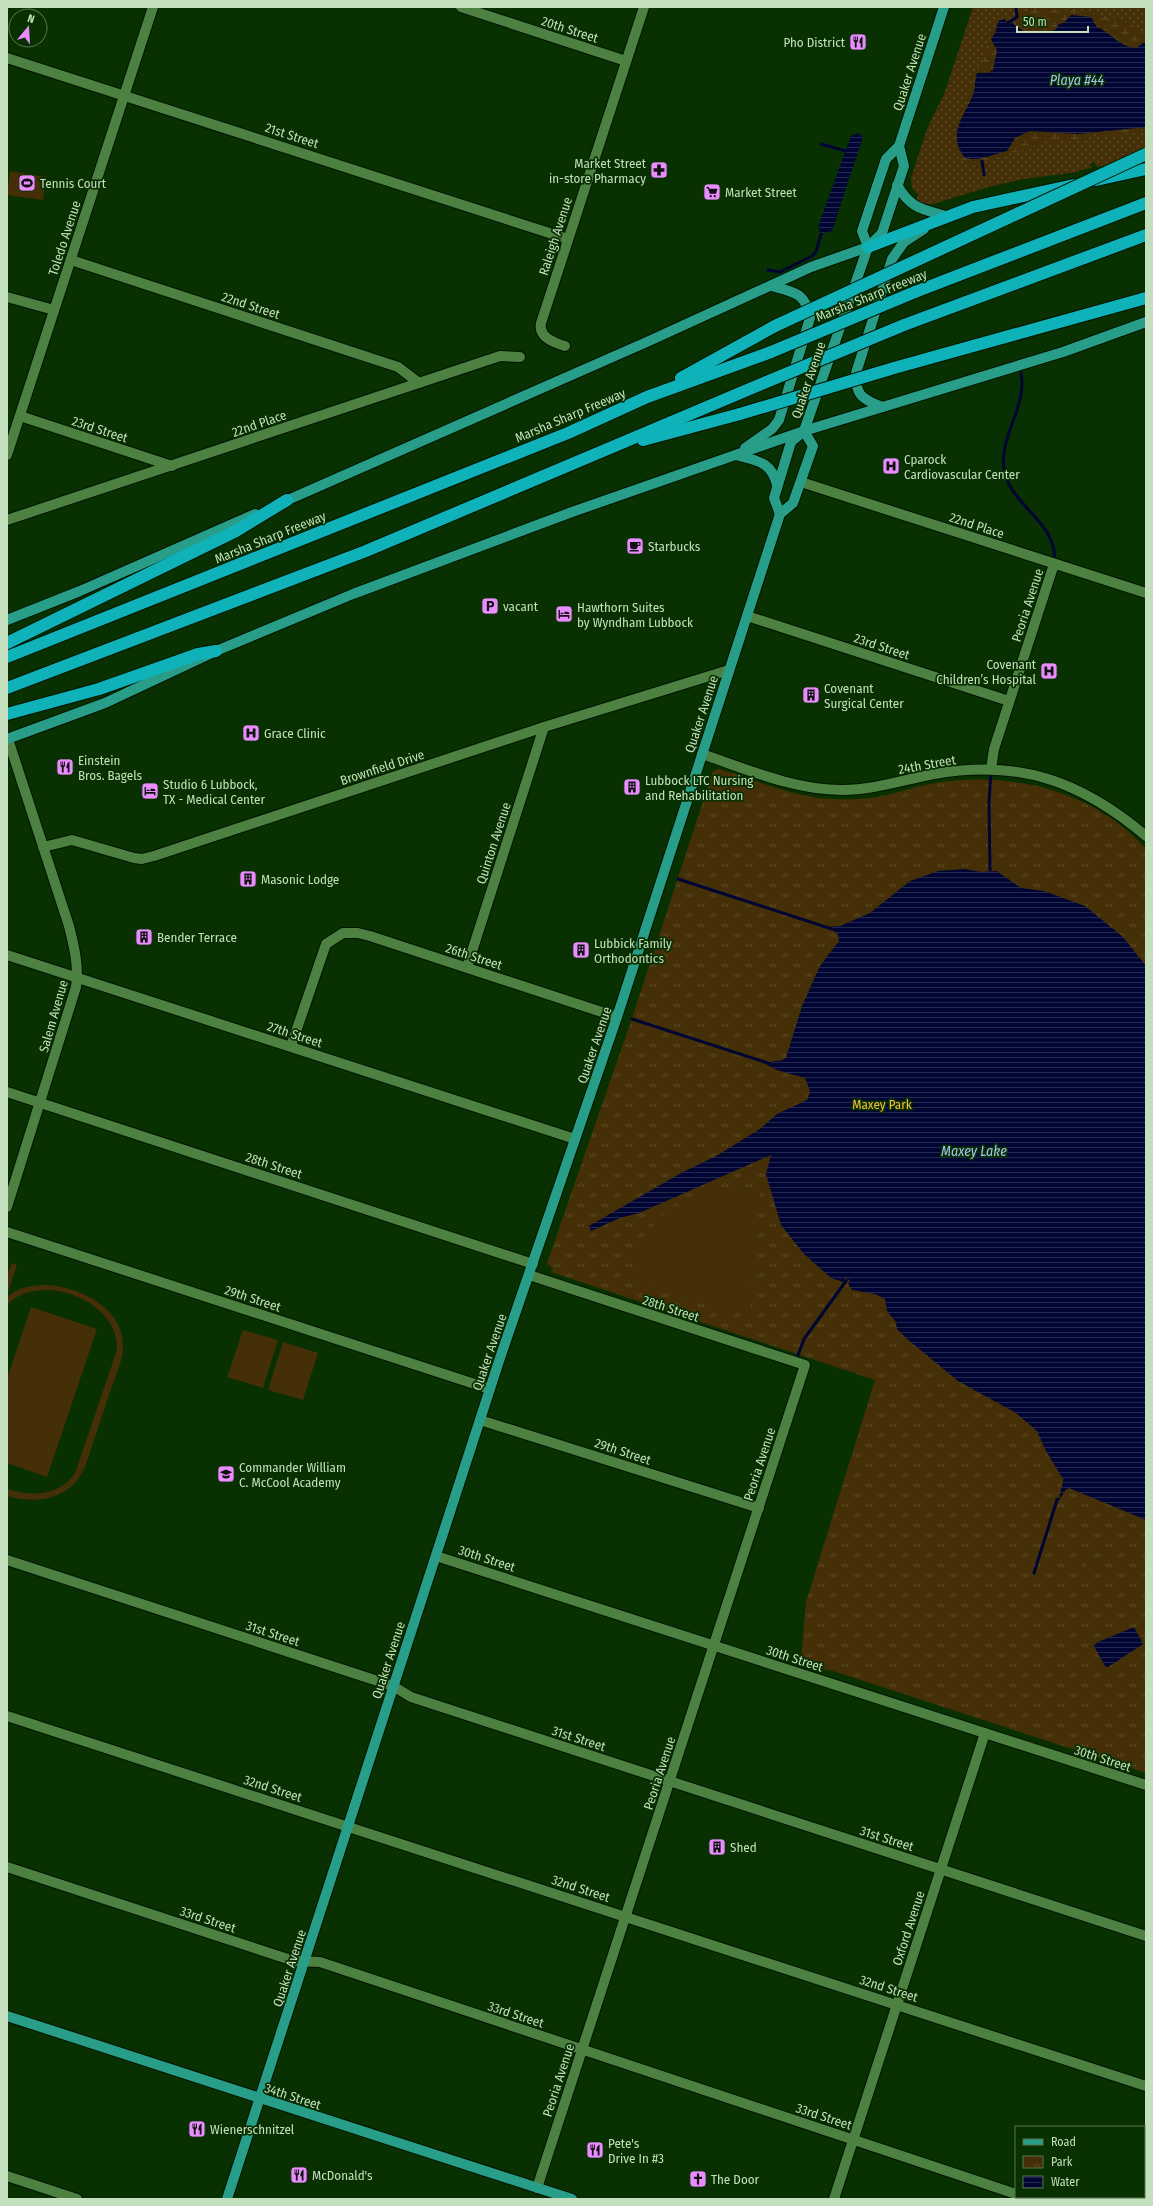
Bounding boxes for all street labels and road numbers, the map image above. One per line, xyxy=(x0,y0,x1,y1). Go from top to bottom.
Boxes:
street label: 20th Street xyxy=(540,13,601,46)
street label: Quaker Avenue xyxy=(890,32,929,113)
street label: 21st Street xyxy=(263,120,321,151)
street label: Raleigh Avenue xyxy=(536,195,575,277)
street label: Toledo Avenue xyxy=(45,199,84,277)
street label: Marsha Sharp Freeway xyxy=(813,266,929,325)
street label: 22nd Street xyxy=(220,289,283,322)
street label: Quaker Avenue xyxy=(788,340,829,421)
street label: Marsha Sharp Freeway xyxy=(513,385,628,446)
street label: 22nd Place xyxy=(230,407,288,440)
street label: 23rd Street xyxy=(70,413,130,446)
street label: Marsha Sharp Freeway xyxy=(212,508,328,567)
street label: 22nd Place xyxy=(948,510,1006,541)
street label: Peoria Avenue xyxy=(1009,567,1046,644)
street label: 23rd Street xyxy=(852,630,912,663)
street label: Quaker Avenue xyxy=(682,674,721,755)
street label: Brownfield Drive xyxy=(338,747,426,788)
street label: 24th Street xyxy=(897,752,958,777)
street label: Quinton Avenue xyxy=(473,800,514,886)
street label: 26th Street xyxy=(444,940,505,973)
street label: Salem Avenue xyxy=(36,978,71,1054)
street label: Quaker Avenue xyxy=(574,1005,615,1086)
street label: 27th Street xyxy=(265,1019,325,1051)
street label: 28th Street xyxy=(244,1149,305,1182)
street label: 29th Street xyxy=(223,1282,283,1315)
street label: 28th Street xyxy=(641,1292,702,1325)
street label: Quaker Avenue xyxy=(469,1312,510,1393)
street label: Peoria Avenue xyxy=(741,1426,778,1503)
street label: 29th Street xyxy=(593,1435,653,1468)
street label: 30th Street xyxy=(457,1542,518,1575)
street label: 31st Street xyxy=(244,1618,302,1649)
street label: Quaker Avenue xyxy=(369,1620,408,1701)
street label: 30th Street xyxy=(765,1642,826,1675)
street label: 31st Street xyxy=(550,1723,608,1754)
street label: Peoria Avenue xyxy=(641,1735,678,1812)
street label: 30th Street xyxy=(1073,1742,1134,1775)
street label: 32nd Street xyxy=(242,1772,305,1805)
street label: 31st Street xyxy=(858,1823,916,1854)
street label: 32nd Street xyxy=(550,1872,613,1905)
street label: Oxford Avenue xyxy=(889,1889,928,1967)
street label: 33rd Street xyxy=(178,1903,238,1936)
street label: Quaker Avenue xyxy=(270,1928,309,2009)
street label: 32nd Street xyxy=(858,1972,921,2005)
street label: 33rd Street xyxy=(486,1998,546,2031)
street label: Peoria Avenue xyxy=(540,2042,577,2119)
street label: 34th Street xyxy=(263,2080,324,2113)
street label: 33rd Street xyxy=(794,2100,854,2133)

